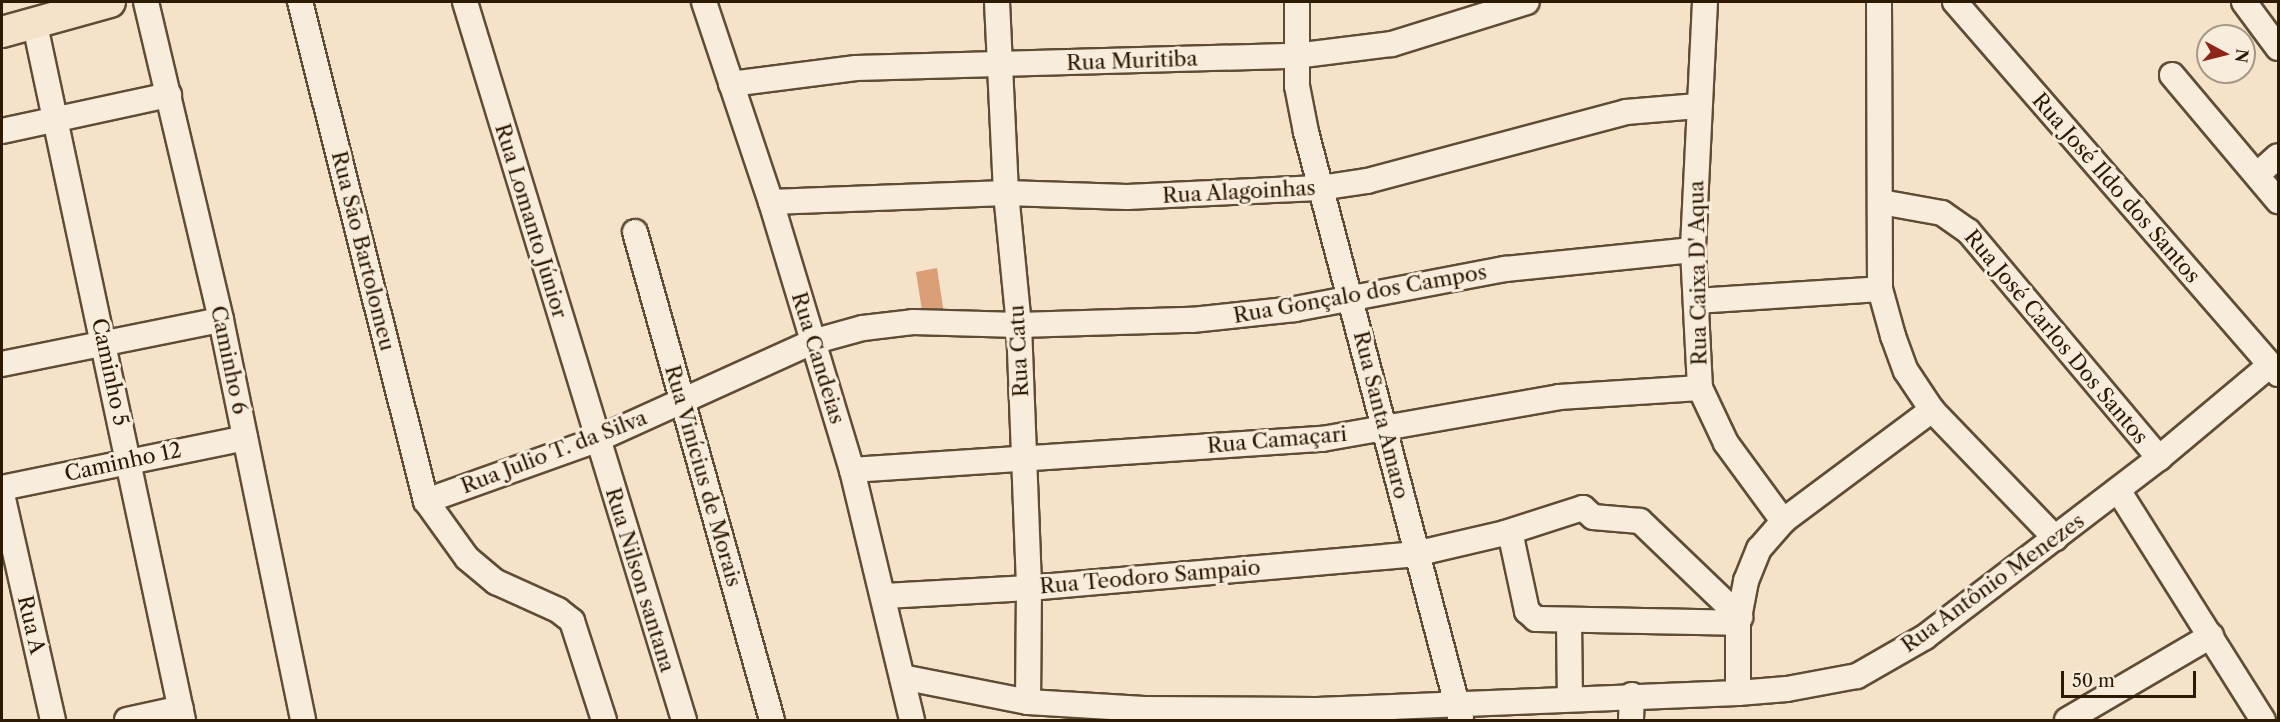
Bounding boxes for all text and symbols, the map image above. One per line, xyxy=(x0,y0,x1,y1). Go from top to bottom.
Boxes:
north arrow xyxy=(2196,24,2256,84)
street label: Rua Muritiba xyxy=(1066,46,1198,76)
text: N xyxy=(2231,48,2253,64)
street label: Rua José Ildo dos Santos xyxy=(2027,88,2205,288)
street label: Rua Lomanto Júnior xyxy=(489,121,573,321)
street label: Rua São Bartolomeu xyxy=(326,148,400,354)
street label: Rua Alagoinhas xyxy=(1161,175,1317,209)
street label: Rua Caixa D' Aqua xyxy=(1684,179,1712,367)
street label: Rua José Carlos Dos Santos xyxy=(1959,225,2153,449)
street label: Rua Gonçalo dos Campos xyxy=(1231,259,1489,329)
street label: Rua Candeias xyxy=(786,289,850,427)
street label: Caminho 6 xyxy=(205,303,253,417)
street label: Rua Catu xyxy=(1004,304,1034,398)
street label: Caminho 5 xyxy=(86,316,134,428)
street label: Rua Santa Amaro xyxy=(1348,328,1414,502)
street label: Rua Vinícius de Morais xyxy=(659,362,747,590)
street label: Rua Julio T. da Silva xyxy=(457,405,651,499)
street label: Rua Camaçari xyxy=(1206,421,1348,459)
street label: Caminho 12 xyxy=(62,437,184,487)
street label: Rua Nilson santana xyxy=(600,485,680,675)
street label: Rua Antônio Menezes xyxy=(1896,508,2090,658)
street label: Rua Teodoro Sampaio xyxy=(1038,555,1262,599)
street label: Rua A xyxy=(12,593,50,657)
scale bar xyxy=(2064,659,2199,697)
text: 50 m xyxy=(2072,670,2115,692)

